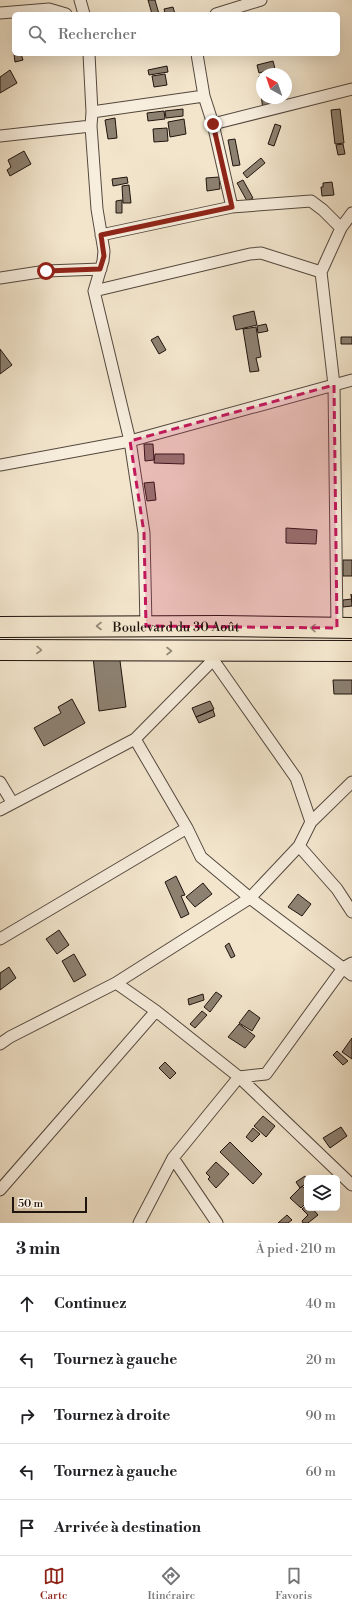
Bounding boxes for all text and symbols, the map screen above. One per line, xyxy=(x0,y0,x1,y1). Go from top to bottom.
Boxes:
search box xyxy=(12,12,340,56)
icon: search xyxy=(26,23,48,45)
text: Rechercher xyxy=(58,25,137,44)
north arrow xyxy=(256,68,292,104)
route end xyxy=(204,115,222,133)
route start xyxy=(37,262,55,280)
street label: Boulevard du 30 Août xyxy=(112,619,240,635)
one-way arrow xyxy=(96,622,102,631)
one-way arrow xyxy=(310,624,316,632)
one-way arrow xyxy=(36,646,42,655)
one-way arrow xyxy=(166,647,172,655)
map controls xyxy=(304,1175,340,1211)
button: layers xyxy=(304,1175,340,1211)
scale bar xyxy=(12,1195,87,1214)
text: 50 m xyxy=(18,1197,43,1211)
text: 3 min xyxy=(16,1238,60,1260)
text: À pied · 210 m xyxy=(256,1241,336,1257)
icon: ahead xyxy=(16,1293,38,1315)
text: Continuez xyxy=(54,1294,126,1313)
text: 40 m xyxy=(306,1296,336,1312)
icon: left xyxy=(16,1349,38,1371)
text: Tournez à gauche xyxy=(54,1350,177,1369)
text: 20 m xyxy=(306,1352,336,1368)
icon: right xyxy=(16,1405,38,1427)
text: Tournez à droite xyxy=(54,1406,170,1425)
text: 90 m xyxy=(305,1408,336,1424)
icon: left xyxy=(16,1461,38,1483)
text: Tournez à gauche xyxy=(54,1462,177,1481)
text: 60 m xyxy=(305,1464,336,1480)
icon: arrive xyxy=(16,1517,38,1539)
text: Arrivée à destination xyxy=(54,1518,201,1537)
tab: Carte xyxy=(40,1565,67,1603)
tab: Itinéraire xyxy=(147,1565,195,1603)
tab: Favoris xyxy=(275,1565,312,1603)

